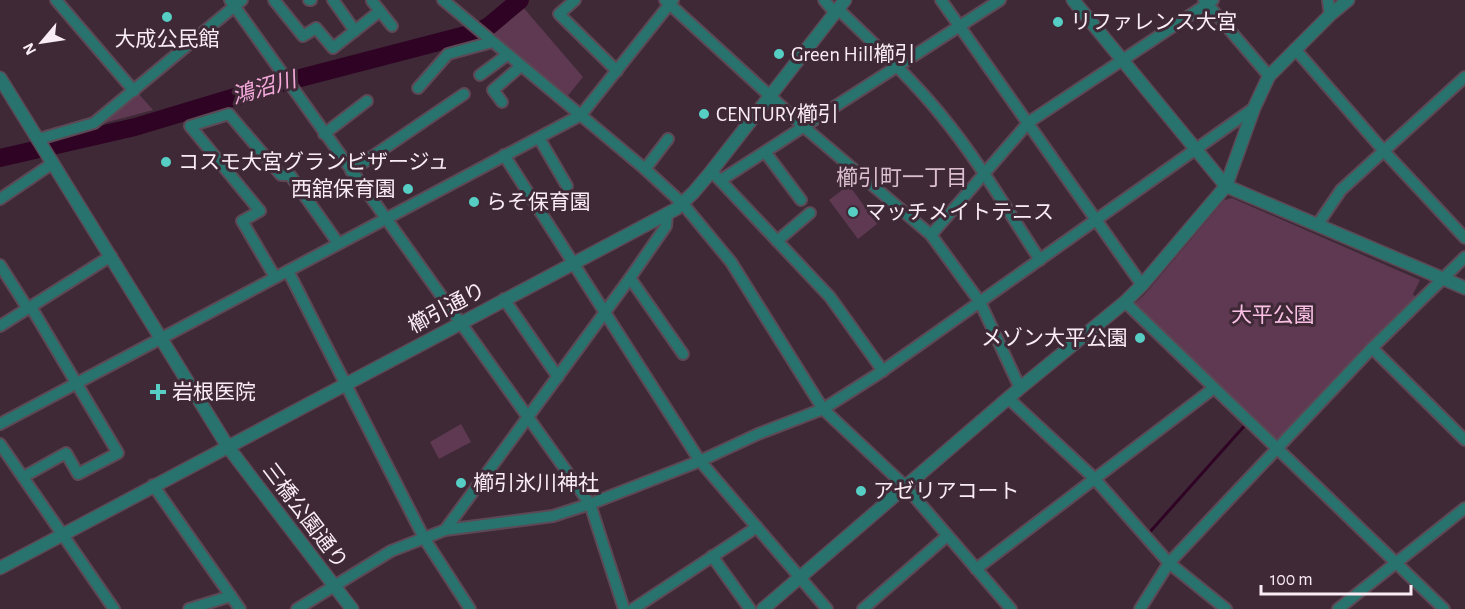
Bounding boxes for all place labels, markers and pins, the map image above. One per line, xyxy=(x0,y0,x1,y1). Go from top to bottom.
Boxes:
marker: 大成公民館 xyxy=(160,10,174,24)
place label: リファレンス大宮 xyxy=(1070,11,1238,33)
marker: リファレンス大宮 xyxy=(1051,15,1065,29)
place label: 大成公民館 xyxy=(115,28,220,50)
place label: Green Hill櫛引 xyxy=(791,43,915,65)
marker: Green Hill櫛引 xyxy=(772,47,786,61)
place label: CENTURY櫛引 xyxy=(716,103,839,125)
marker: CENTURY櫛引 xyxy=(697,107,711,121)
place label: コスモ大宮グランビザージュ xyxy=(178,151,449,173)
marker: コスモ大宮グランビザージュ xyxy=(159,155,173,169)
place label: 西舘保育園 xyxy=(291,178,396,200)
marker: 西舘保育園 xyxy=(401,182,415,196)
place label: らそ保育園 xyxy=(486,191,591,213)
marker: らそ保育園 xyxy=(467,195,481,209)
place label: マッチメイトテニス xyxy=(865,202,1054,223)
marker: マッチメイトテニス xyxy=(846,205,860,219)
place label: メゾン大平公園 xyxy=(981,327,1128,349)
marker: メゾン大平公園 xyxy=(1133,331,1147,345)
place label: 岩根医院 xyxy=(172,381,256,403)
marker: 岩根医院 xyxy=(149,383,167,401)
place label: 櫛引氷川神社 xyxy=(473,472,599,494)
marker: 櫛引氷川神社 xyxy=(454,476,468,490)
place label: アゼリアコート xyxy=(873,480,1020,502)
marker: アゼリアコート xyxy=(854,484,868,498)

